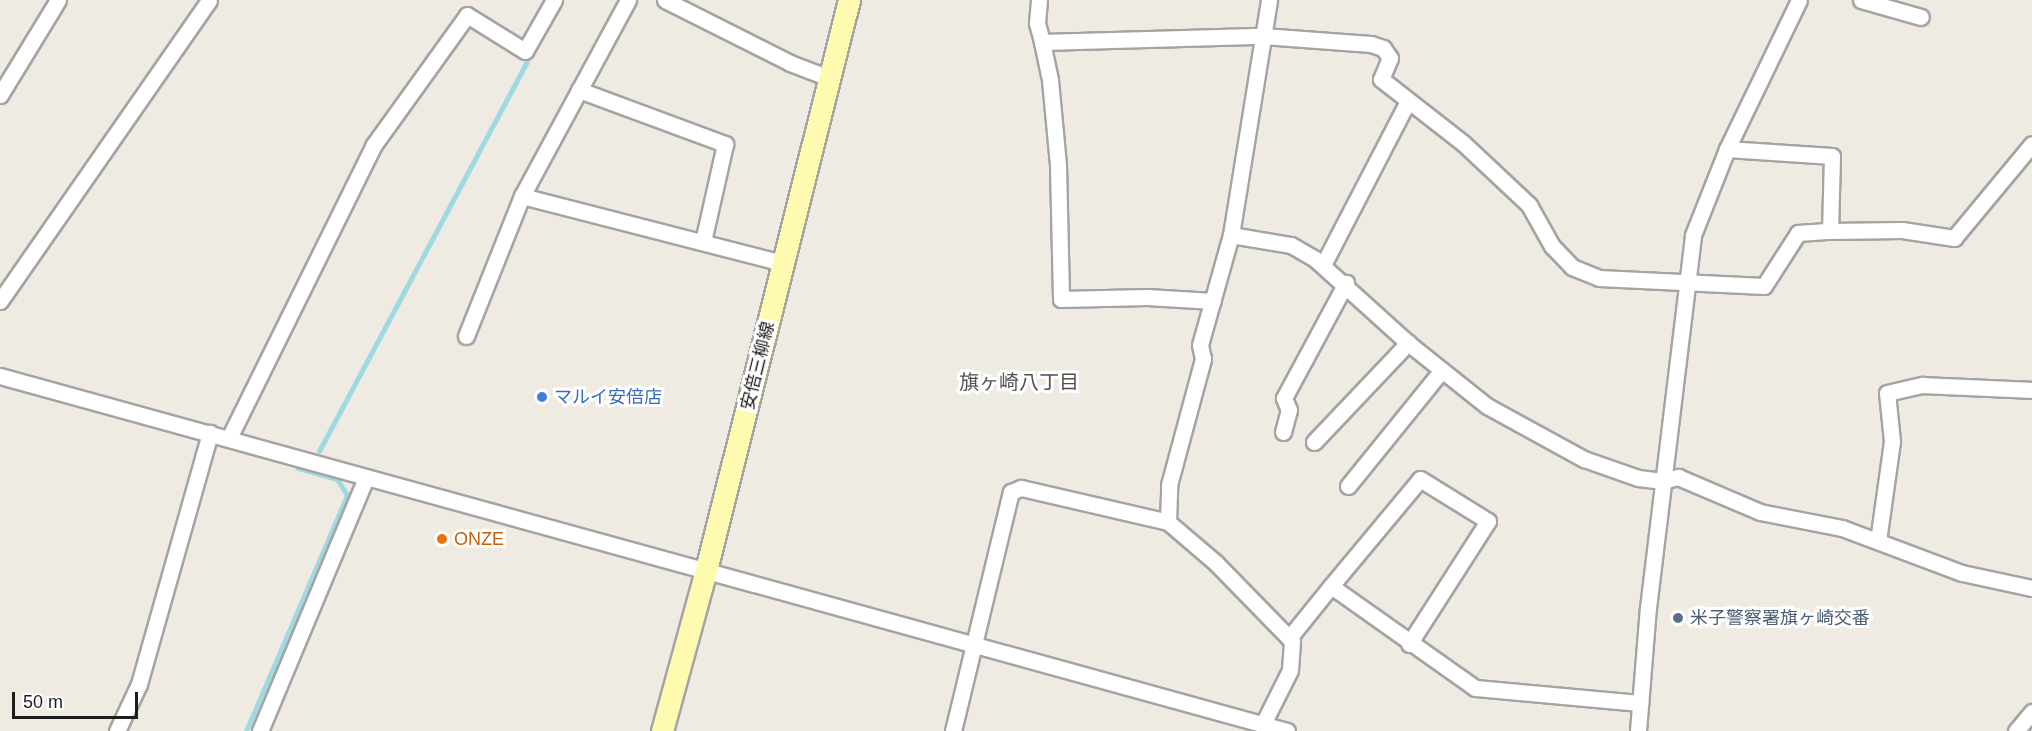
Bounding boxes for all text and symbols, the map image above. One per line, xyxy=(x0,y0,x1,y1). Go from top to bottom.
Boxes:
street label: 安倍三柳線 xyxy=(737,320,779,412)
district label: 旗ヶ崎八丁目 xyxy=(959,370,1079,394)
place label: マルイ安倍店 xyxy=(554,386,662,408)
marker: マルイ安倍店 xyxy=(535,390,549,404)
place label: ONZE xyxy=(454,528,504,550)
marker: ONZE xyxy=(435,532,449,546)
place label: 米子警察署旗ヶ崎交番 xyxy=(1690,607,1870,629)
marker: 米子警察署旗ヶ崎交番 xyxy=(1671,611,1685,625)
scale bar xyxy=(15,680,141,718)
text: 50 m xyxy=(23,692,63,712)

